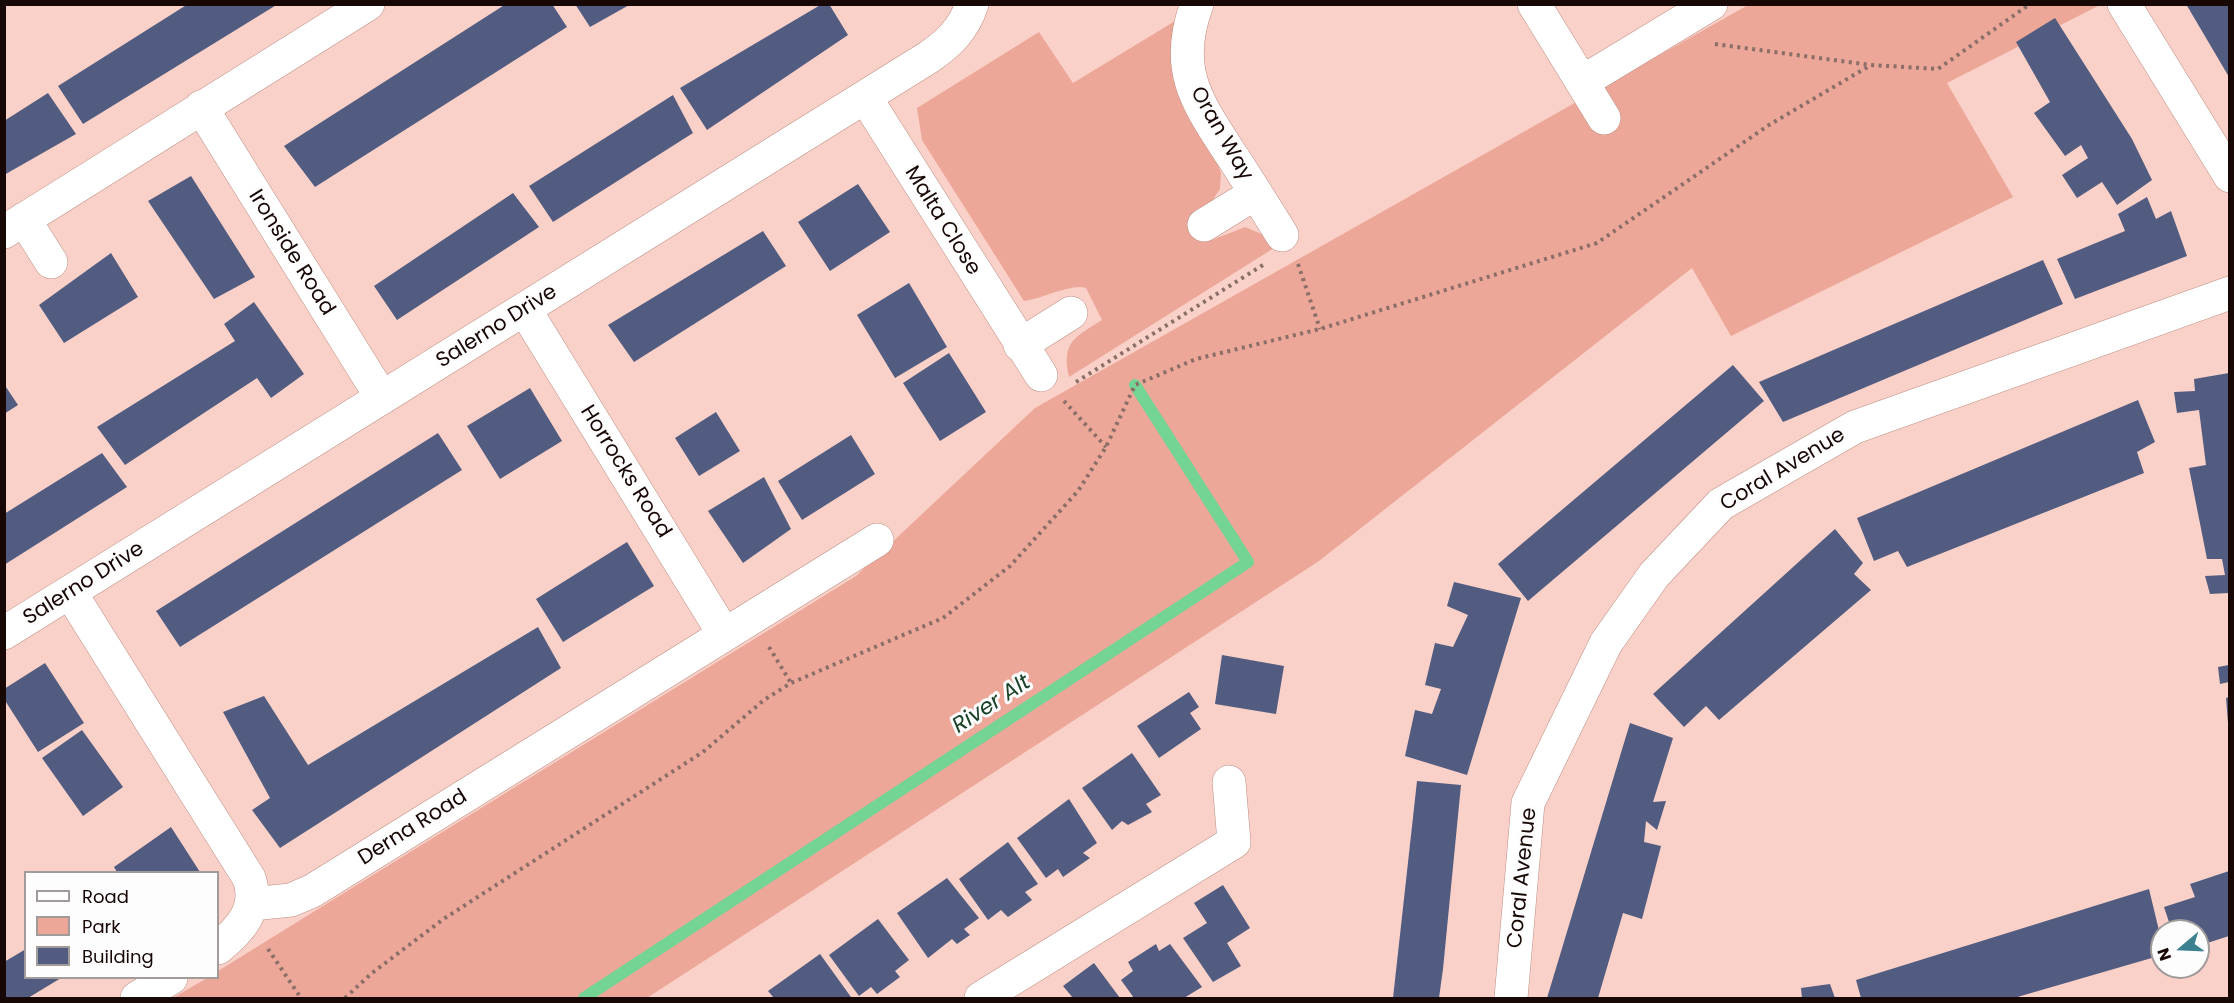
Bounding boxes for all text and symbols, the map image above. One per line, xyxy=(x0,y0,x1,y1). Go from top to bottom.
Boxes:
street label: Oran Way xyxy=(1184,83,1258,185)
street label: Malta Close xyxy=(899,162,985,280)
street label: Ironside Road xyxy=(242,186,340,320)
street label: Salerno Drive xyxy=(432,280,562,374)
street label: Horrocks Road xyxy=(574,401,676,543)
street label: Coral Avenue xyxy=(1716,423,1850,517)
street label: Salerno Drive xyxy=(19,537,149,631)
water label: River Alt xyxy=(948,670,1036,740)
street label: Derna Road xyxy=(354,785,472,871)
street label: Coral Avenue xyxy=(1503,806,1543,950)
legend xyxy=(24,871,219,979)
text: Road xyxy=(82,884,129,909)
text: Park xyxy=(82,914,121,939)
north arrow xyxy=(2150,919,2210,979)
text: Building xyxy=(82,944,154,969)
text: N xyxy=(2152,945,2177,964)

